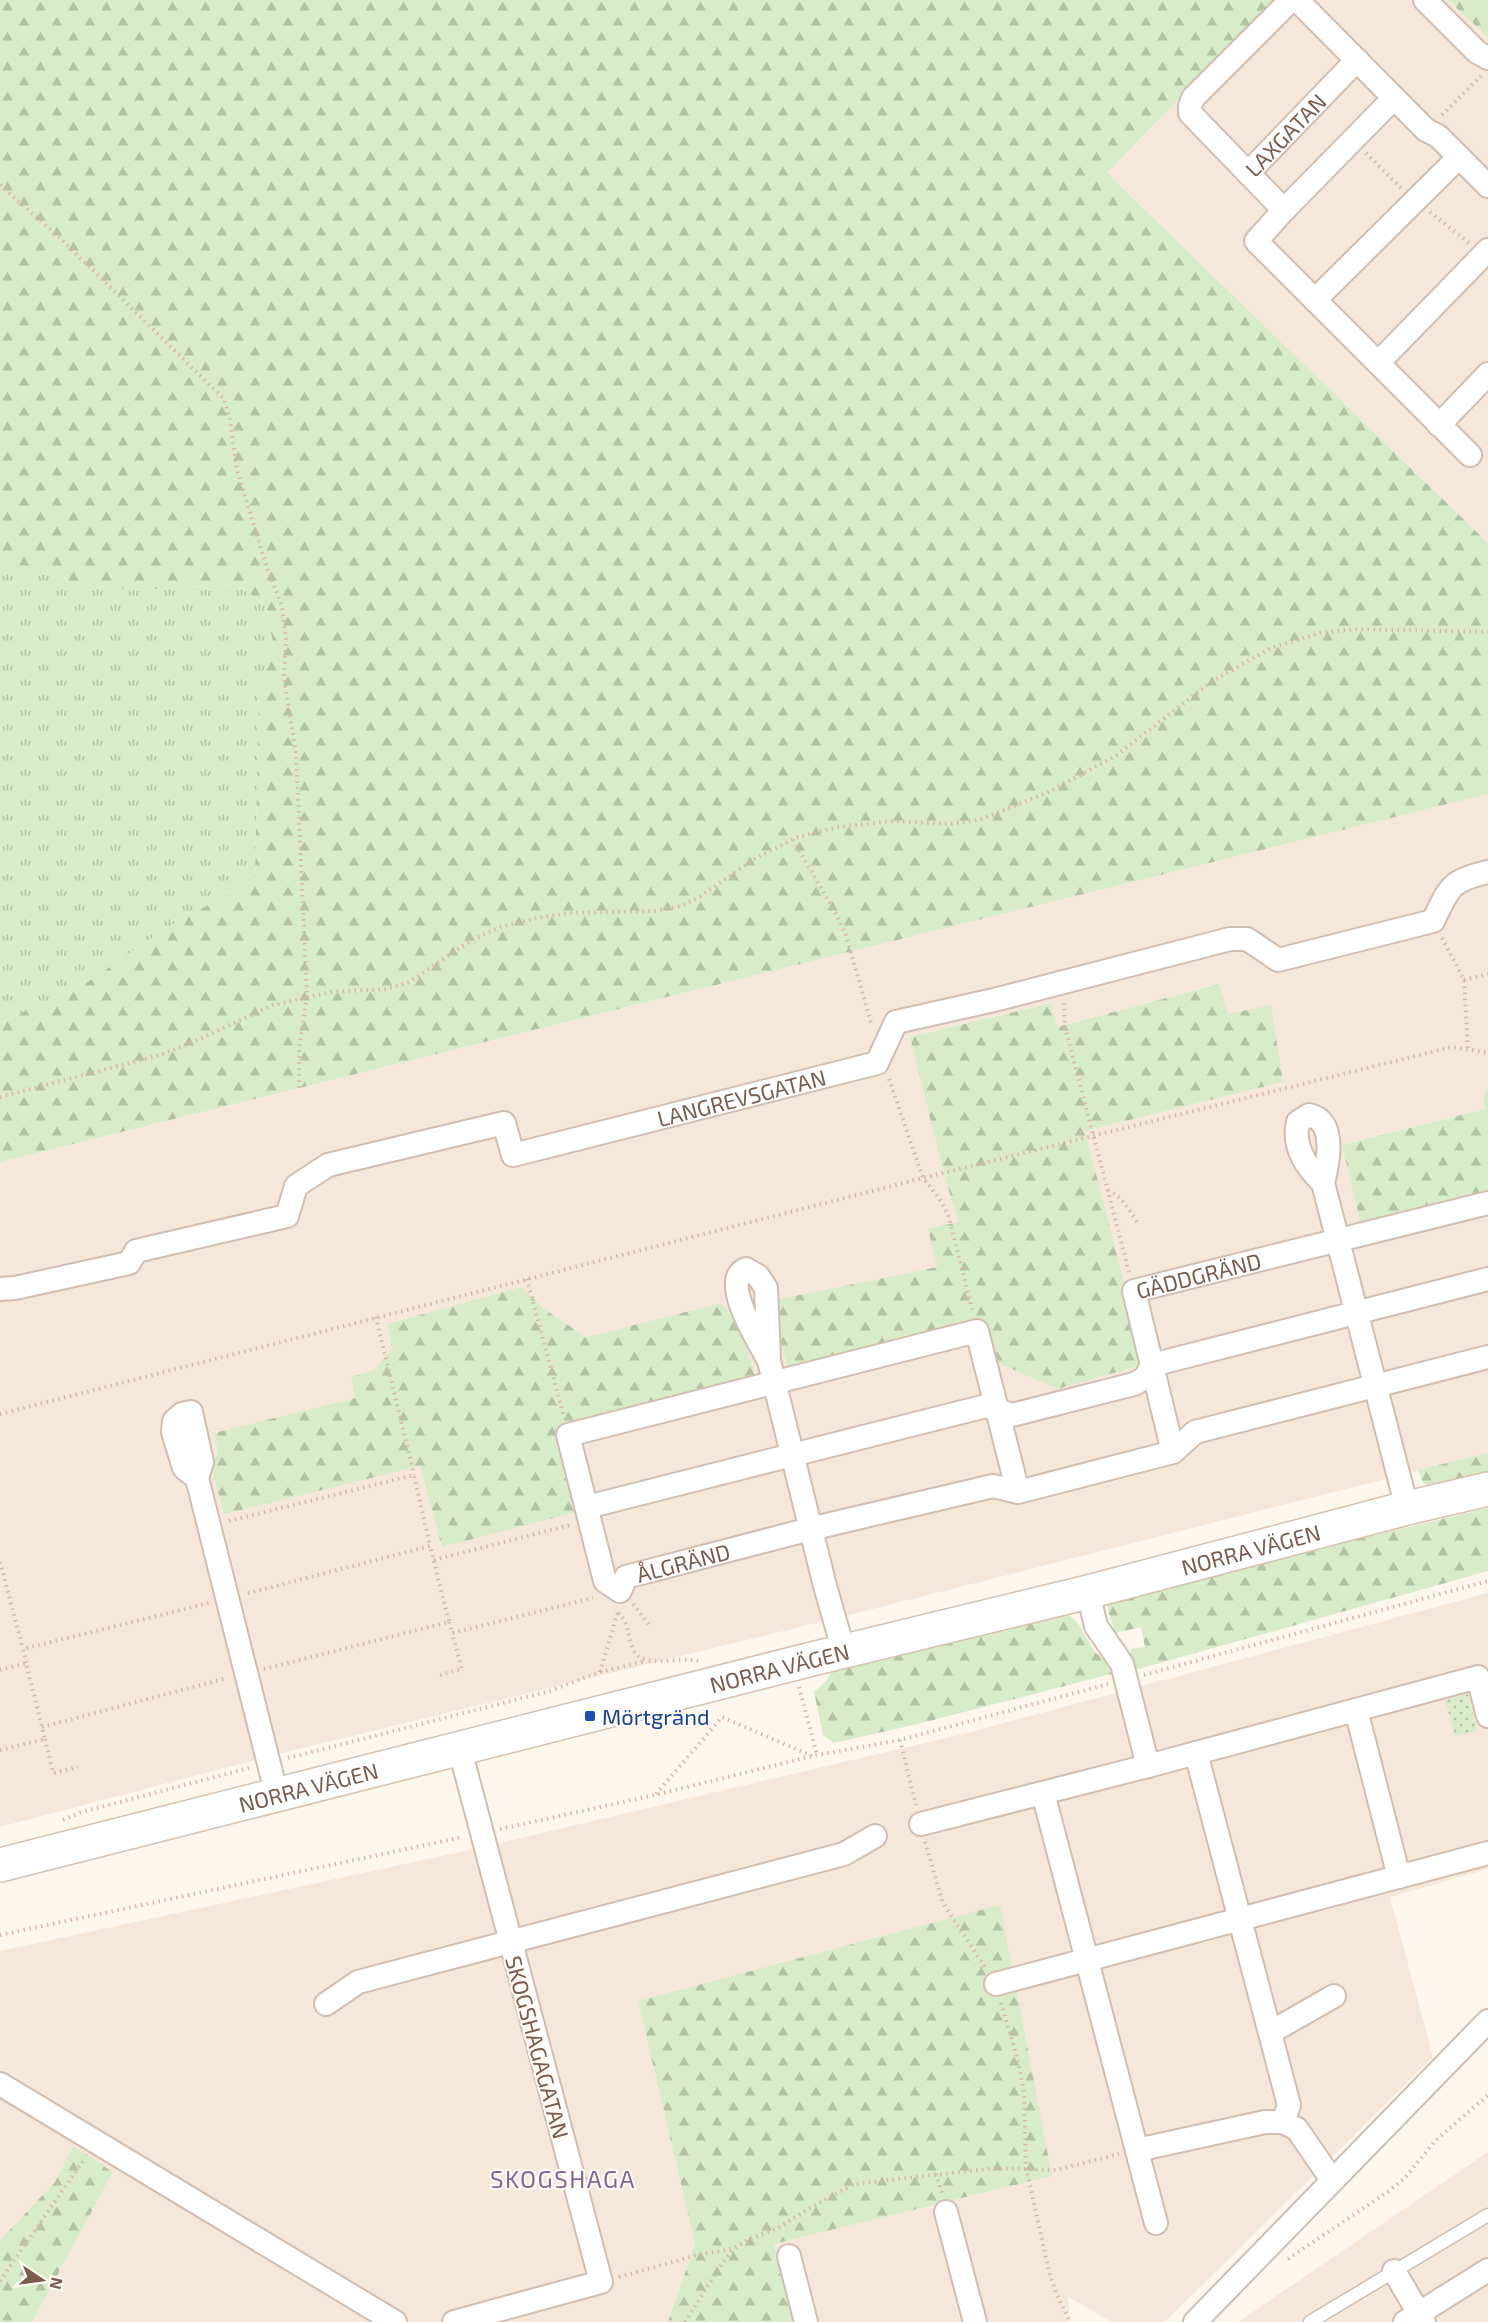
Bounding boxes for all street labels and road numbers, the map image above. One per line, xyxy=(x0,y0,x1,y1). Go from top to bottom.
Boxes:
street label: LAXGATAN xyxy=(1239,88,1331,181)
street label: LANGREVSGATAN xyxy=(654,1063,828,1131)
street label: GÄDDGRÄND xyxy=(1133,1247,1264,1303)
street label: NORRA VÄGEN xyxy=(1178,1518,1323,1580)
street label: ÅLGRÄND xyxy=(633,1537,733,1587)
street label: NORRA VÄGEN xyxy=(707,1637,852,1697)
street label: NORRA VÄGEN xyxy=(236,1757,381,1817)
street label: SKOGSHAGAGATAN xyxy=(501,1953,575,2141)

